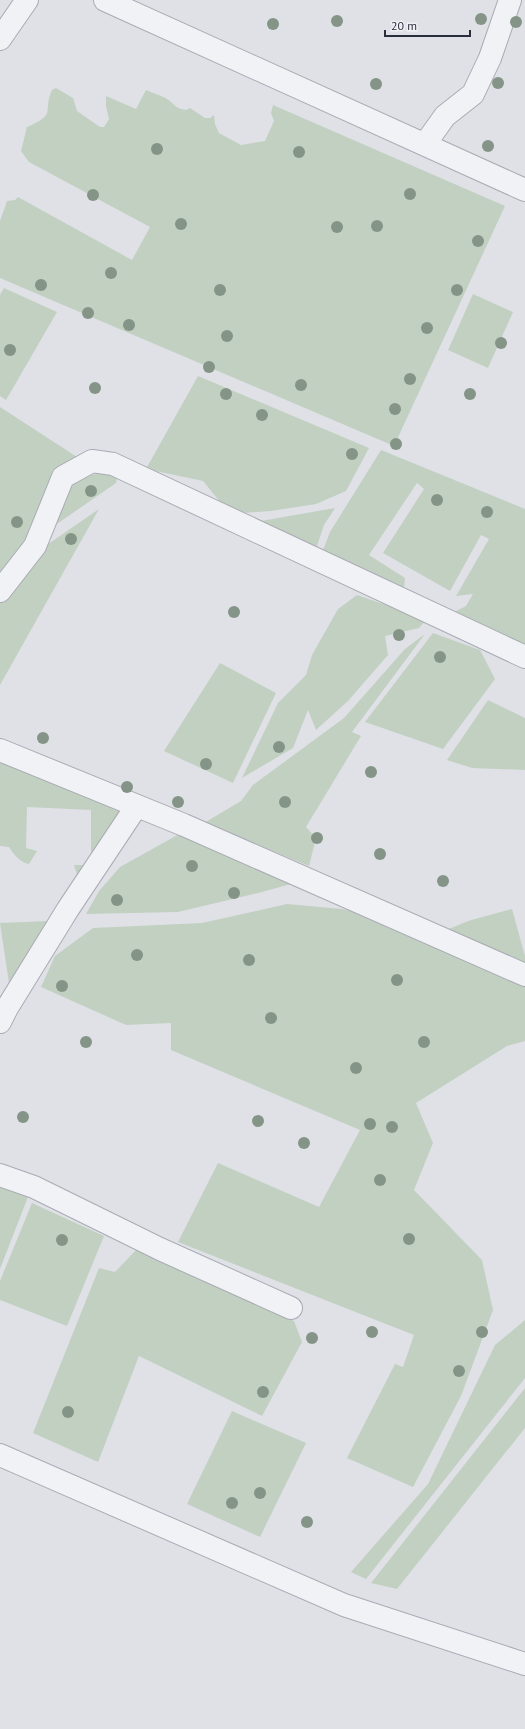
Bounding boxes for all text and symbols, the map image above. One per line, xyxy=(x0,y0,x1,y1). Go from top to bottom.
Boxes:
scale bar xyxy=(385,12,470,38)
text: 20 m xyxy=(391,18,417,33)

